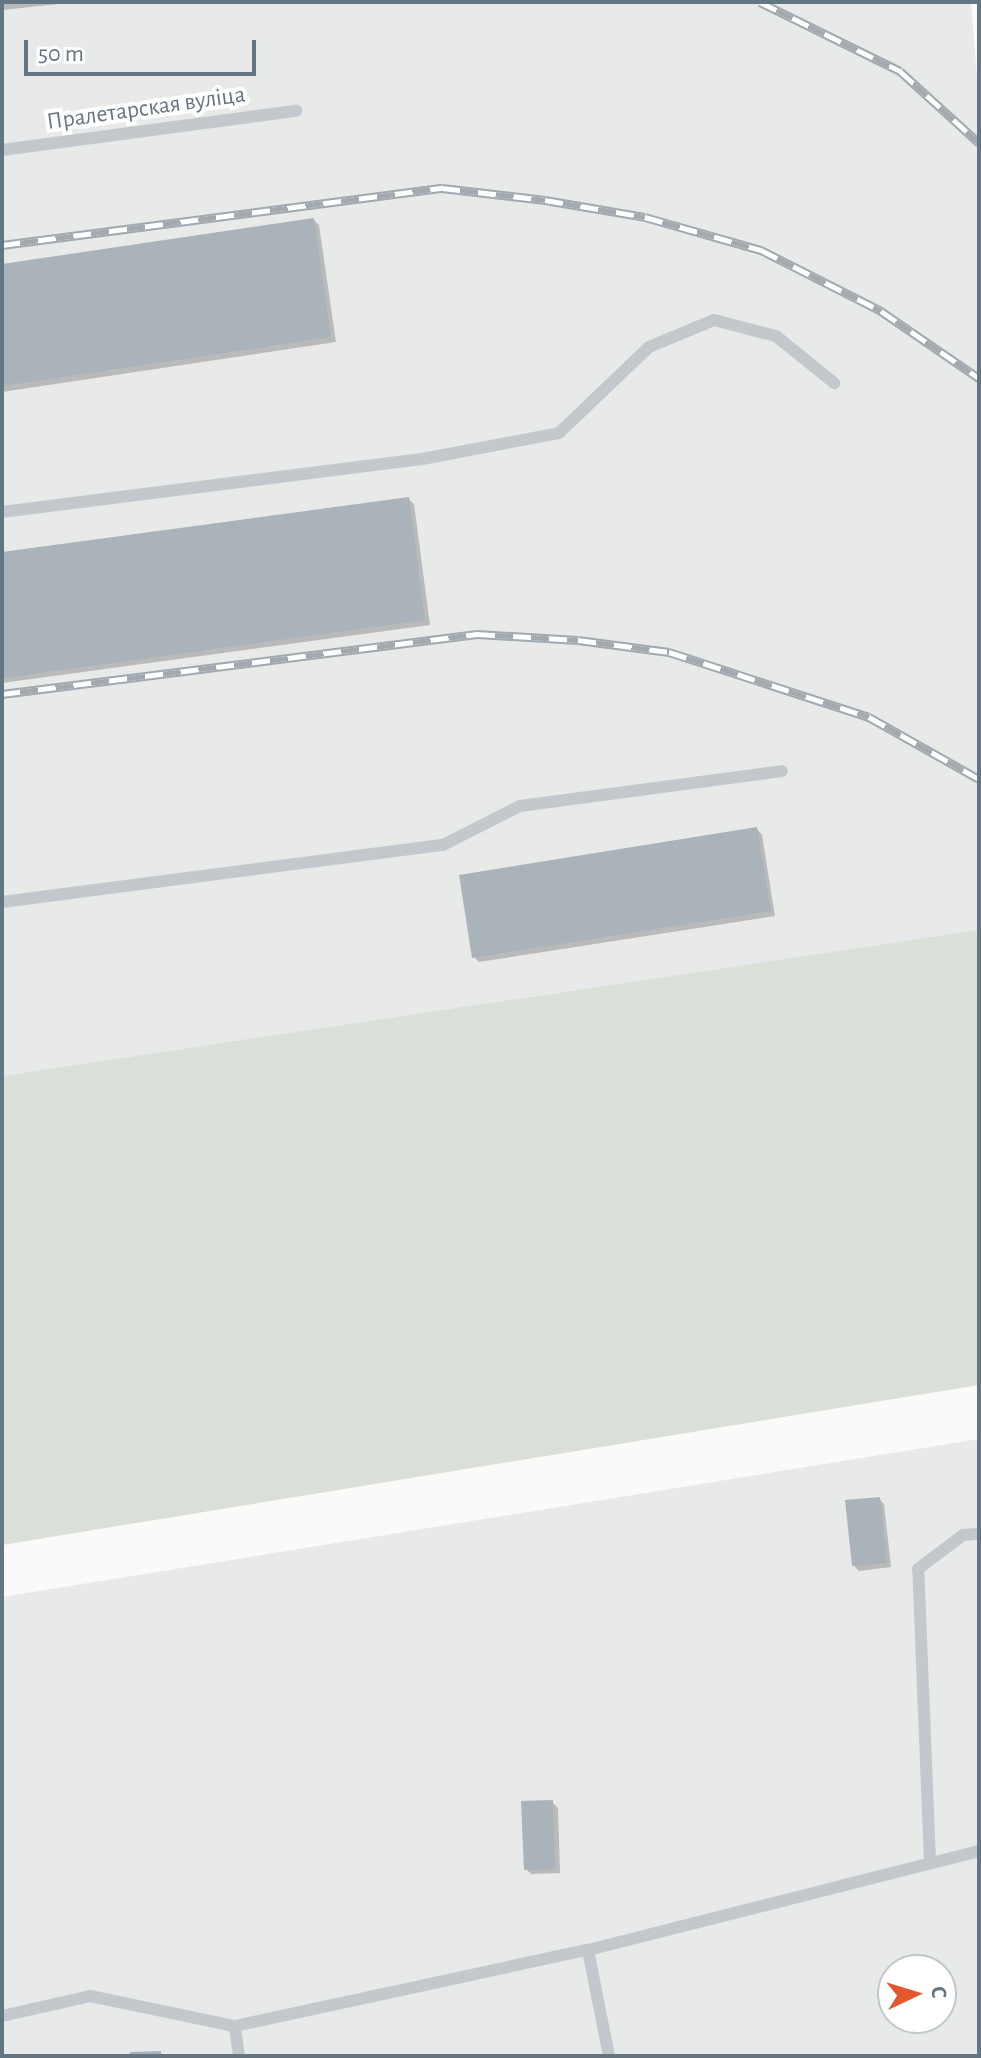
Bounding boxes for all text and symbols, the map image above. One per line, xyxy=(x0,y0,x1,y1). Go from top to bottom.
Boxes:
scale bar xyxy=(28,24,260,74)
text: 50 m xyxy=(38,42,84,66)
street label: Пралетарская вуліца xyxy=(45,81,247,137)
north arrow xyxy=(877,1954,957,2034)
text: С xyxy=(928,1986,950,1999)

